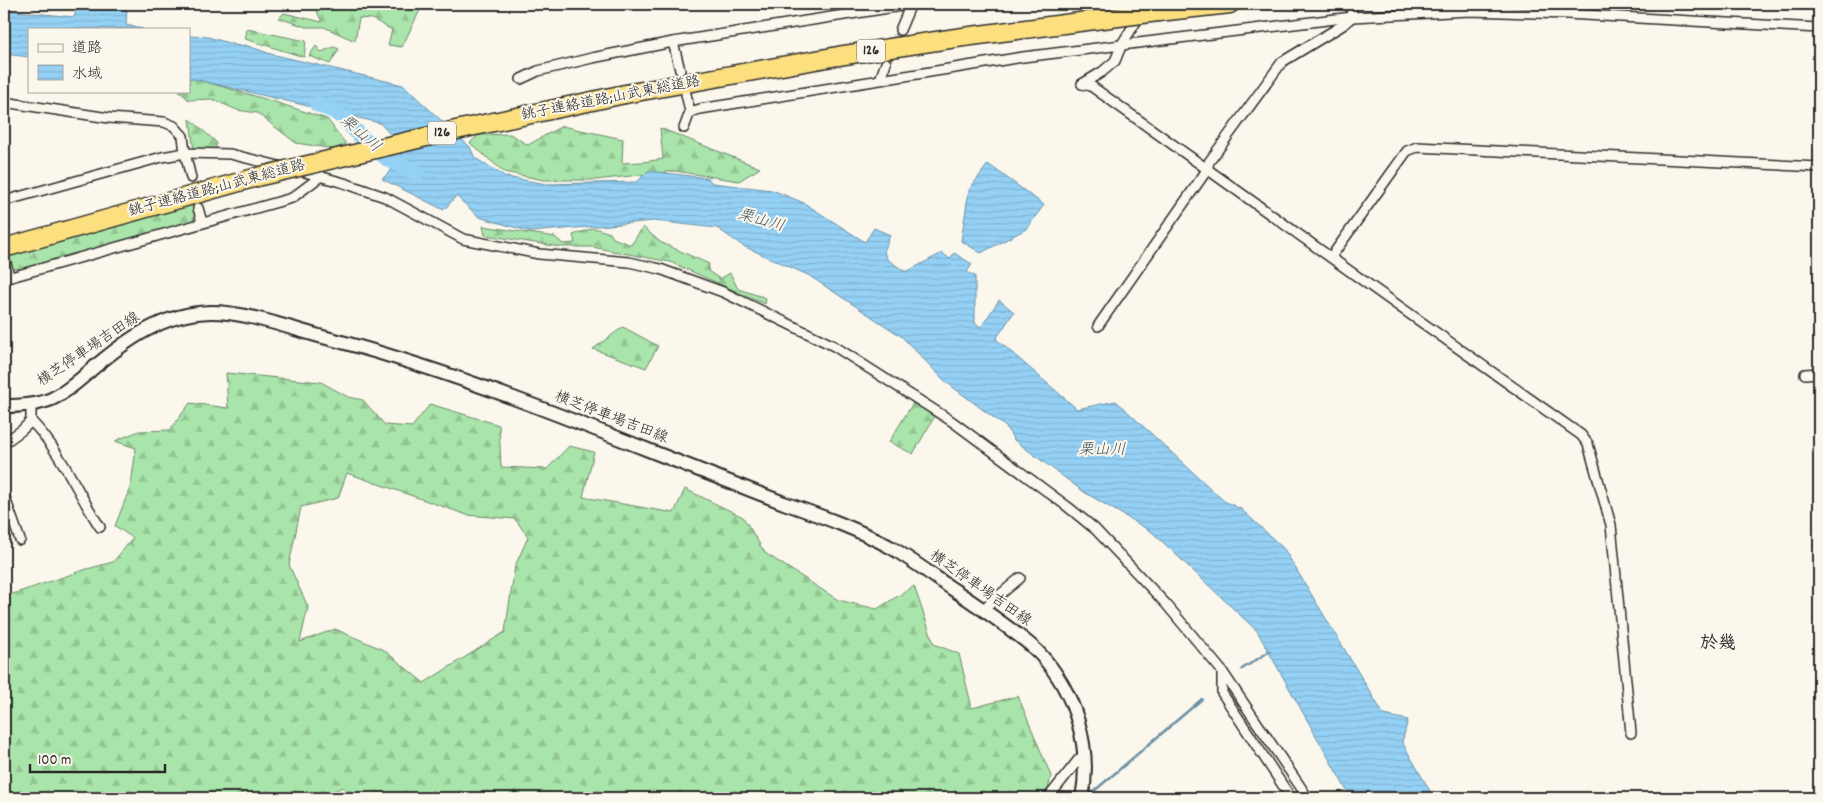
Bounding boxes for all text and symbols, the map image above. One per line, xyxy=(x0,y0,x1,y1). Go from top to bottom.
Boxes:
legend xyxy=(28,28,190,92)
text: 道路 xyxy=(72,38,102,60)
road number: 126 xyxy=(857,40,885,62)
text: 水域 xyxy=(72,64,102,86)
street label: 銚子連絡道路;山武東総道路 xyxy=(519,71,703,127)
water label: 栗山川 xyxy=(334,110,386,158)
road number: 126 xyxy=(428,122,456,144)
street label: 銚子連絡道路;山武東総道路 xyxy=(126,155,308,223)
water label: 栗山川 xyxy=(735,203,787,239)
street label: 横芝停車場吉田線 xyxy=(33,307,145,393)
street label: 横芝停車場吉田線 xyxy=(551,386,671,450)
water label: 栗山川 xyxy=(1078,439,1126,462)
street label: 横芝停車場吉田線 xyxy=(925,546,1035,632)
district label: 於幾 xyxy=(1700,632,1736,657)
scale bar xyxy=(30,742,165,774)
text: 100 m xyxy=(38,750,71,772)

